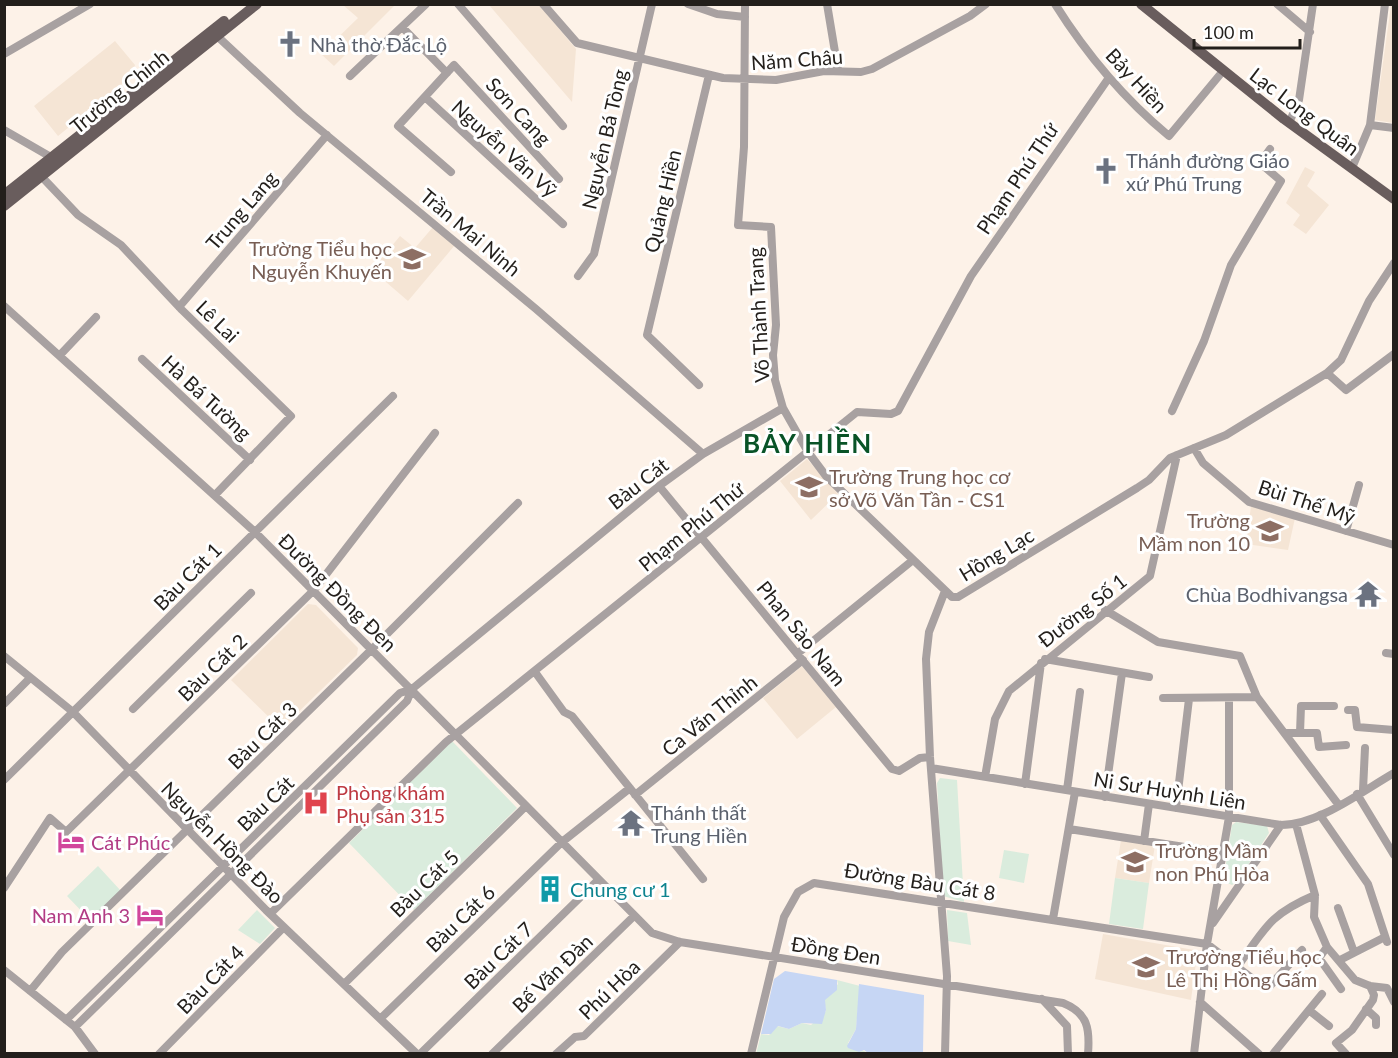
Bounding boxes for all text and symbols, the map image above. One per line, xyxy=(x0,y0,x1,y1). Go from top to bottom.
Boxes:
scale bar xyxy=(1194,12,1300,50)
text: 100 m xyxy=(1203,21,1254,43)
church icon: Nhà thờ Đắc Lộ xyxy=(275,29,305,59)
place label: Nhà thờ Đắc Lộ xyxy=(310,32,447,56)
street label: Bảy Hiền xyxy=(1101,43,1173,117)
street label: Trường Chinh xyxy=(65,44,173,138)
street label: Năm Châu xyxy=(750,44,844,74)
street label: Lạc Long Quân xyxy=(1246,62,1364,160)
street label: Nguyễn Bá Tòng xyxy=(576,67,632,211)
street label: Sơn Cang xyxy=(482,72,556,150)
street label: Nguyễn Văn Vỹ xyxy=(447,94,563,202)
street label: Phạm Phú Thứ xyxy=(971,118,1063,238)
street label: Quảng Hiền xyxy=(638,147,686,255)
place label: Thánh đường Giáo xứ Phú Trung xyxy=(1126,148,1290,195)
church icon: Thánh đường Giáo xứ Phú Trung xyxy=(1091,156,1121,186)
street label: Trung Lang xyxy=(200,166,282,254)
street label: Trần Mai Ninh xyxy=(416,183,526,281)
place label: Trường Tiểu học Nguyễn Khuyến xyxy=(249,236,392,283)
school or university icon: Trường Tiểu học Nguyễn Khuyến xyxy=(397,244,427,274)
street label: Võ Thành Trang xyxy=(742,247,774,383)
street label: Lê Lai xyxy=(192,295,244,347)
street label: Hà Bá Tường xyxy=(157,350,257,444)
district label: BẢY HIỀN xyxy=(743,426,873,459)
street label: Bàu Cát xyxy=(603,452,673,514)
place label: Trường Trung học cơ sở Võ Văn Tần - CS1 xyxy=(829,464,1011,511)
school or university icon: Trường Trung học cơ sở Võ Văn Tần - CS1 xyxy=(794,472,824,502)
street label: Bùi Thế Mỹ xyxy=(1256,474,1359,528)
street label: Phạm Phú Thứ xyxy=(633,476,749,576)
place label: Trường Mầm non 10 xyxy=(1138,508,1250,555)
school or university icon: Trường Mầm non 10 xyxy=(1255,516,1285,546)
street label: Hồng Lạc xyxy=(954,522,1038,586)
street label: Đường Đồng Đen xyxy=(274,528,402,656)
street label: Bàu Cát 1 xyxy=(148,537,226,615)
street label: Đường Số 1 xyxy=(1033,568,1131,652)
street label: Phan Sào Nam xyxy=(752,576,852,690)
temple icon: Chùa Bodhivangsa xyxy=(1353,579,1383,609)
place label: Chùa Bodhivangsa xyxy=(1186,582,1348,606)
street label: Bàu Cát 2 xyxy=(173,628,251,706)
street label: Ca Văn Thỉnh xyxy=(657,669,761,761)
street label: Bàu Cát 3 xyxy=(223,696,301,774)
street label: Ni Sư Huỳnh Liên xyxy=(1092,766,1248,814)
street label: Bàu Cát xyxy=(232,770,298,836)
street label: Nguyễn Hồng Đào xyxy=(157,776,289,908)
place label: Phòng khám Phụ sản 315 xyxy=(336,780,445,827)
hospital icon: Phòng khám Phụ sản 315 xyxy=(301,788,331,818)
place label: Thánh thất Trung Hiền xyxy=(651,800,747,847)
temple icon: Thánh thất Trung Hiền xyxy=(616,808,646,838)
hotel icon: Cát Phúc xyxy=(56,827,86,857)
place label: Cát Phúc xyxy=(91,830,171,854)
place label: Trường Mầm non Phú Hòa xyxy=(1155,838,1269,885)
street label: Bàu Cát 5 xyxy=(385,844,463,922)
school or university icon: Trường Mầm non Phú Hòa xyxy=(1120,847,1150,877)
street label: Đường Bàu Cát 8 xyxy=(843,857,997,905)
building icon: Chung cư 1 xyxy=(535,874,565,904)
place label: Chung cư 1 xyxy=(570,877,671,901)
street label: Bàu Cát 6 xyxy=(421,879,499,957)
hotel icon: Nam Anh 3 xyxy=(135,900,165,930)
place label: Nam Anh 3 xyxy=(32,903,130,927)
street label: Bàu Cát 7 xyxy=(459,916,537,994)
street label: Bế Văn Đàn xyxy=(507,929,597,1017)
street label: Đồng Đen xyxy=(790,931,882,969)
street label: Bàu Cát 4 xyxy=(171,939,249,1018)
place label: Trươờng Tiểu học Lê Thị Hồng Gấm xyxy=(1166,944,1322,991)
school or university icon: Trươờng Tiểu học Lê Thị Hồng Gấm xyxy=(1131,952,1161,982)
street label: Phú Hòa xyxy=(573,954,645,1024)

